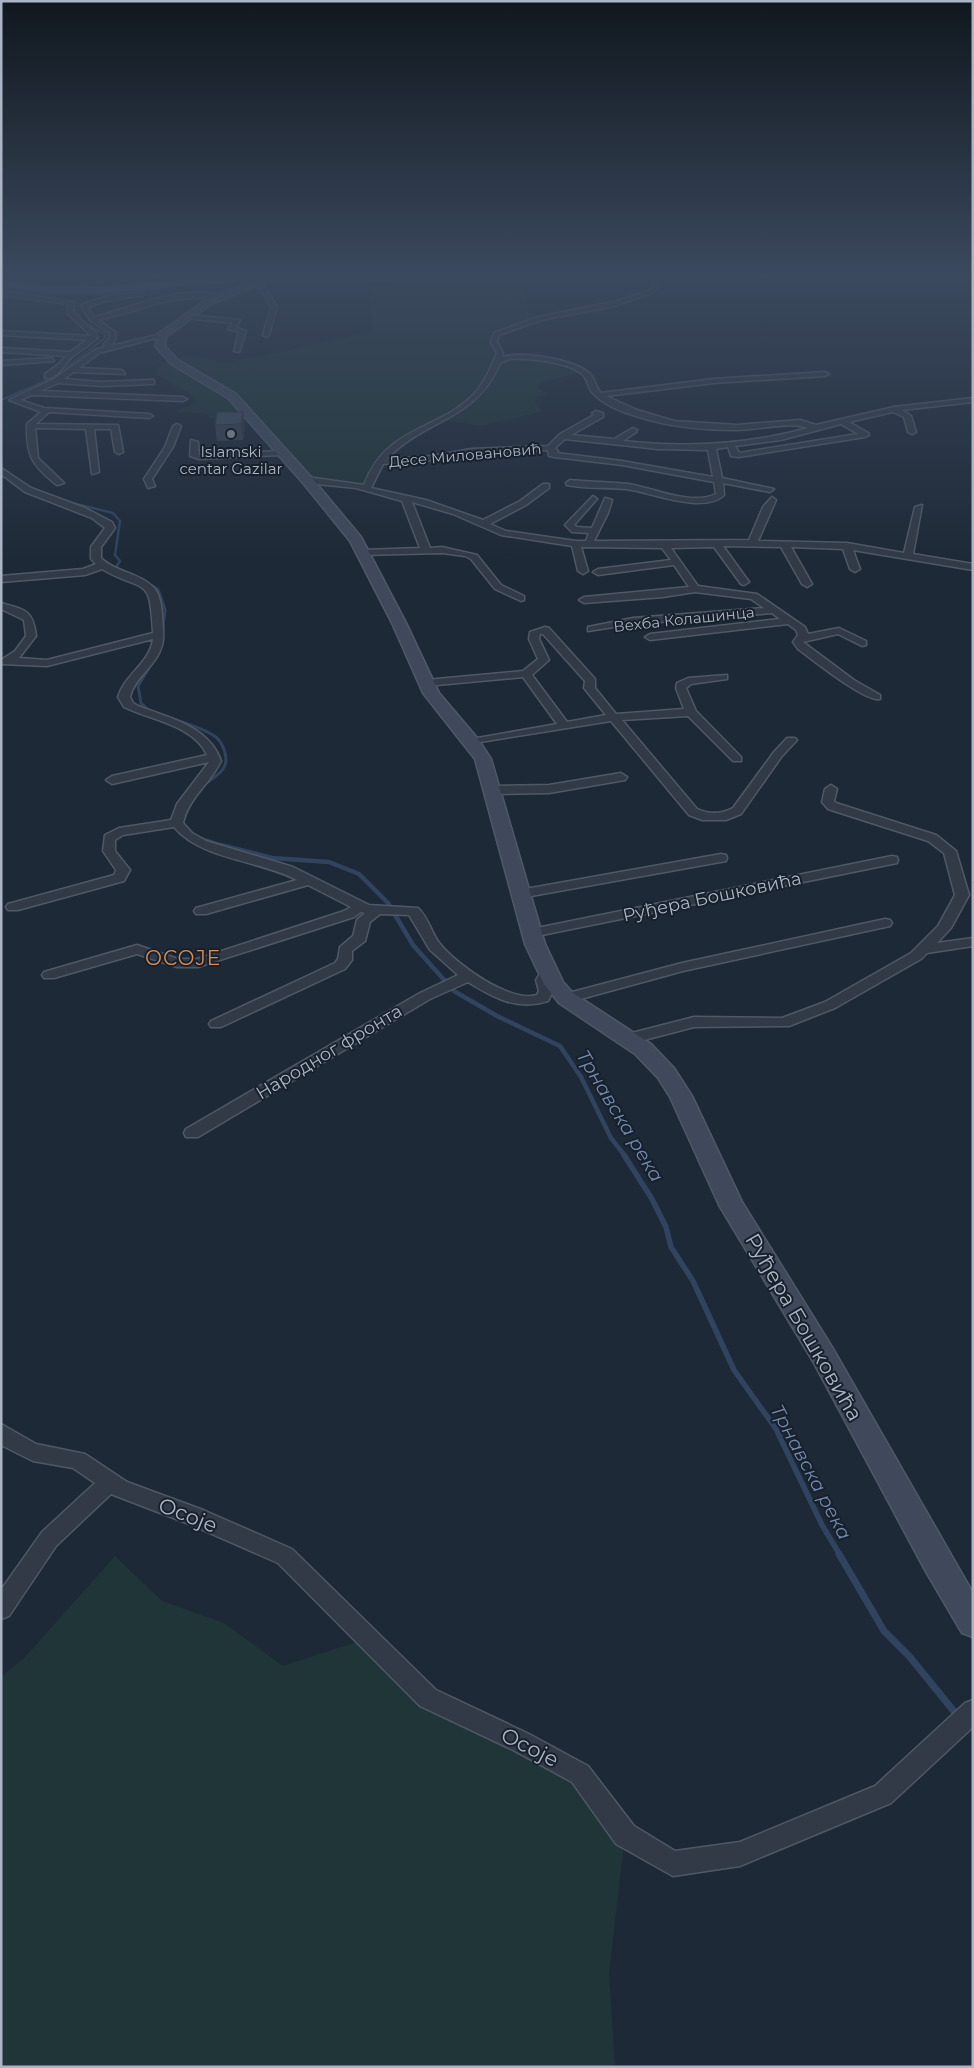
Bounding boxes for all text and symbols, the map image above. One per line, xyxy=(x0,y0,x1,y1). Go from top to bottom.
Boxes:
marker: Islamski centar Gazilar xyxy=(225,428,237,440)
street label: Десе Миловановић xyxy=(388,439,542,471)
place label: Islamski centar Gazilar xyxy=(179,442,283,478)
street label: Вехба Колашинца xyxy=(613,602,755,636)
street label: Руђера Бошковића xyxy=(621,867,803,927)
district label: ОСОЈЕ xyxy=(145,946,221,970)
street label: Народног фронта xyxy=(252,1000,406,1104)
water label: Трнавска река xyxy=(572,1046,668,1186)
street label: Руђера Бошковића xyxy=(740,1229,868,1425)
water label: Трнавска река xyxy=(766,1400,856,1544)
street label: Осоје xyxy=(155,1492,221,1538)
street label: Осоје xyxy=(497,1722,563,1772)

